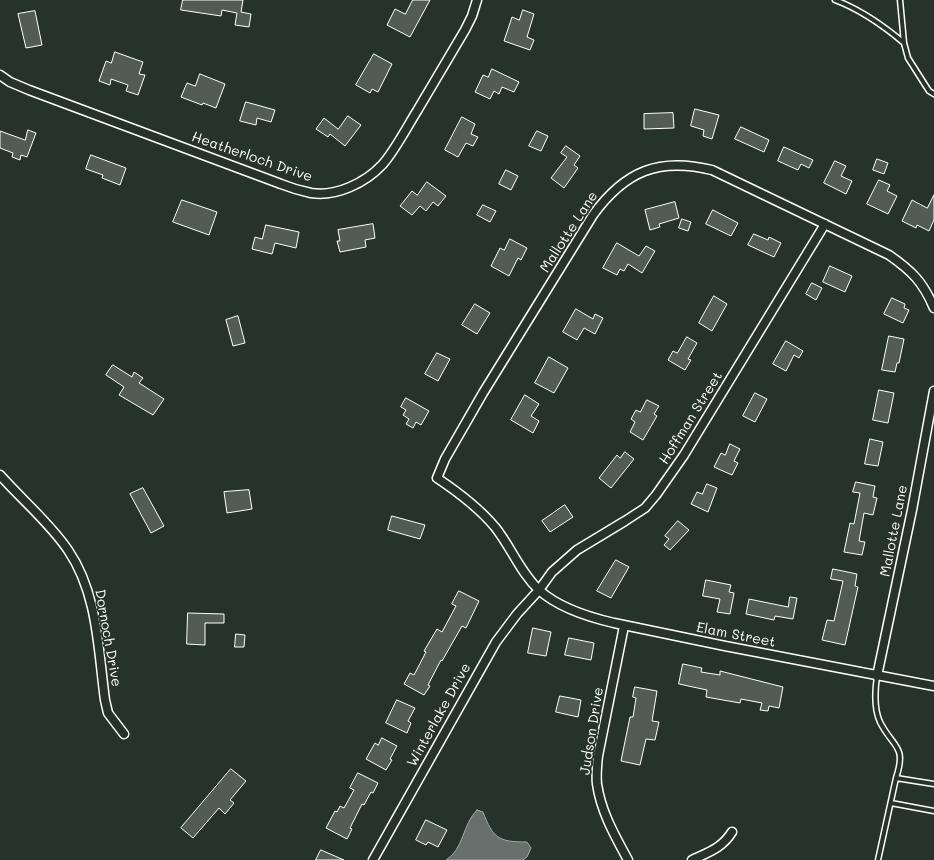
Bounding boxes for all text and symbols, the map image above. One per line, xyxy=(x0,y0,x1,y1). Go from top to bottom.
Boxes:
street label: Heatherloch Drive xyxy=(189,128,315,186)
street label: Mallotte Lane xyxy=(537,188,601,276)
street label: Hoffman Street xyxy=(656,369,726,467)
street label: Mallotte Lane xyxy=(877,484,911,578)
street label: Dornoch Drive xyxy=(91,588,125,688)
street label: Elam Street xyxy=(695,619,777,651)
street label: Winterlake Drive xyxy=(404,660,474,770)
street label: Judson Drive xyxy=(577,686,607,776)

